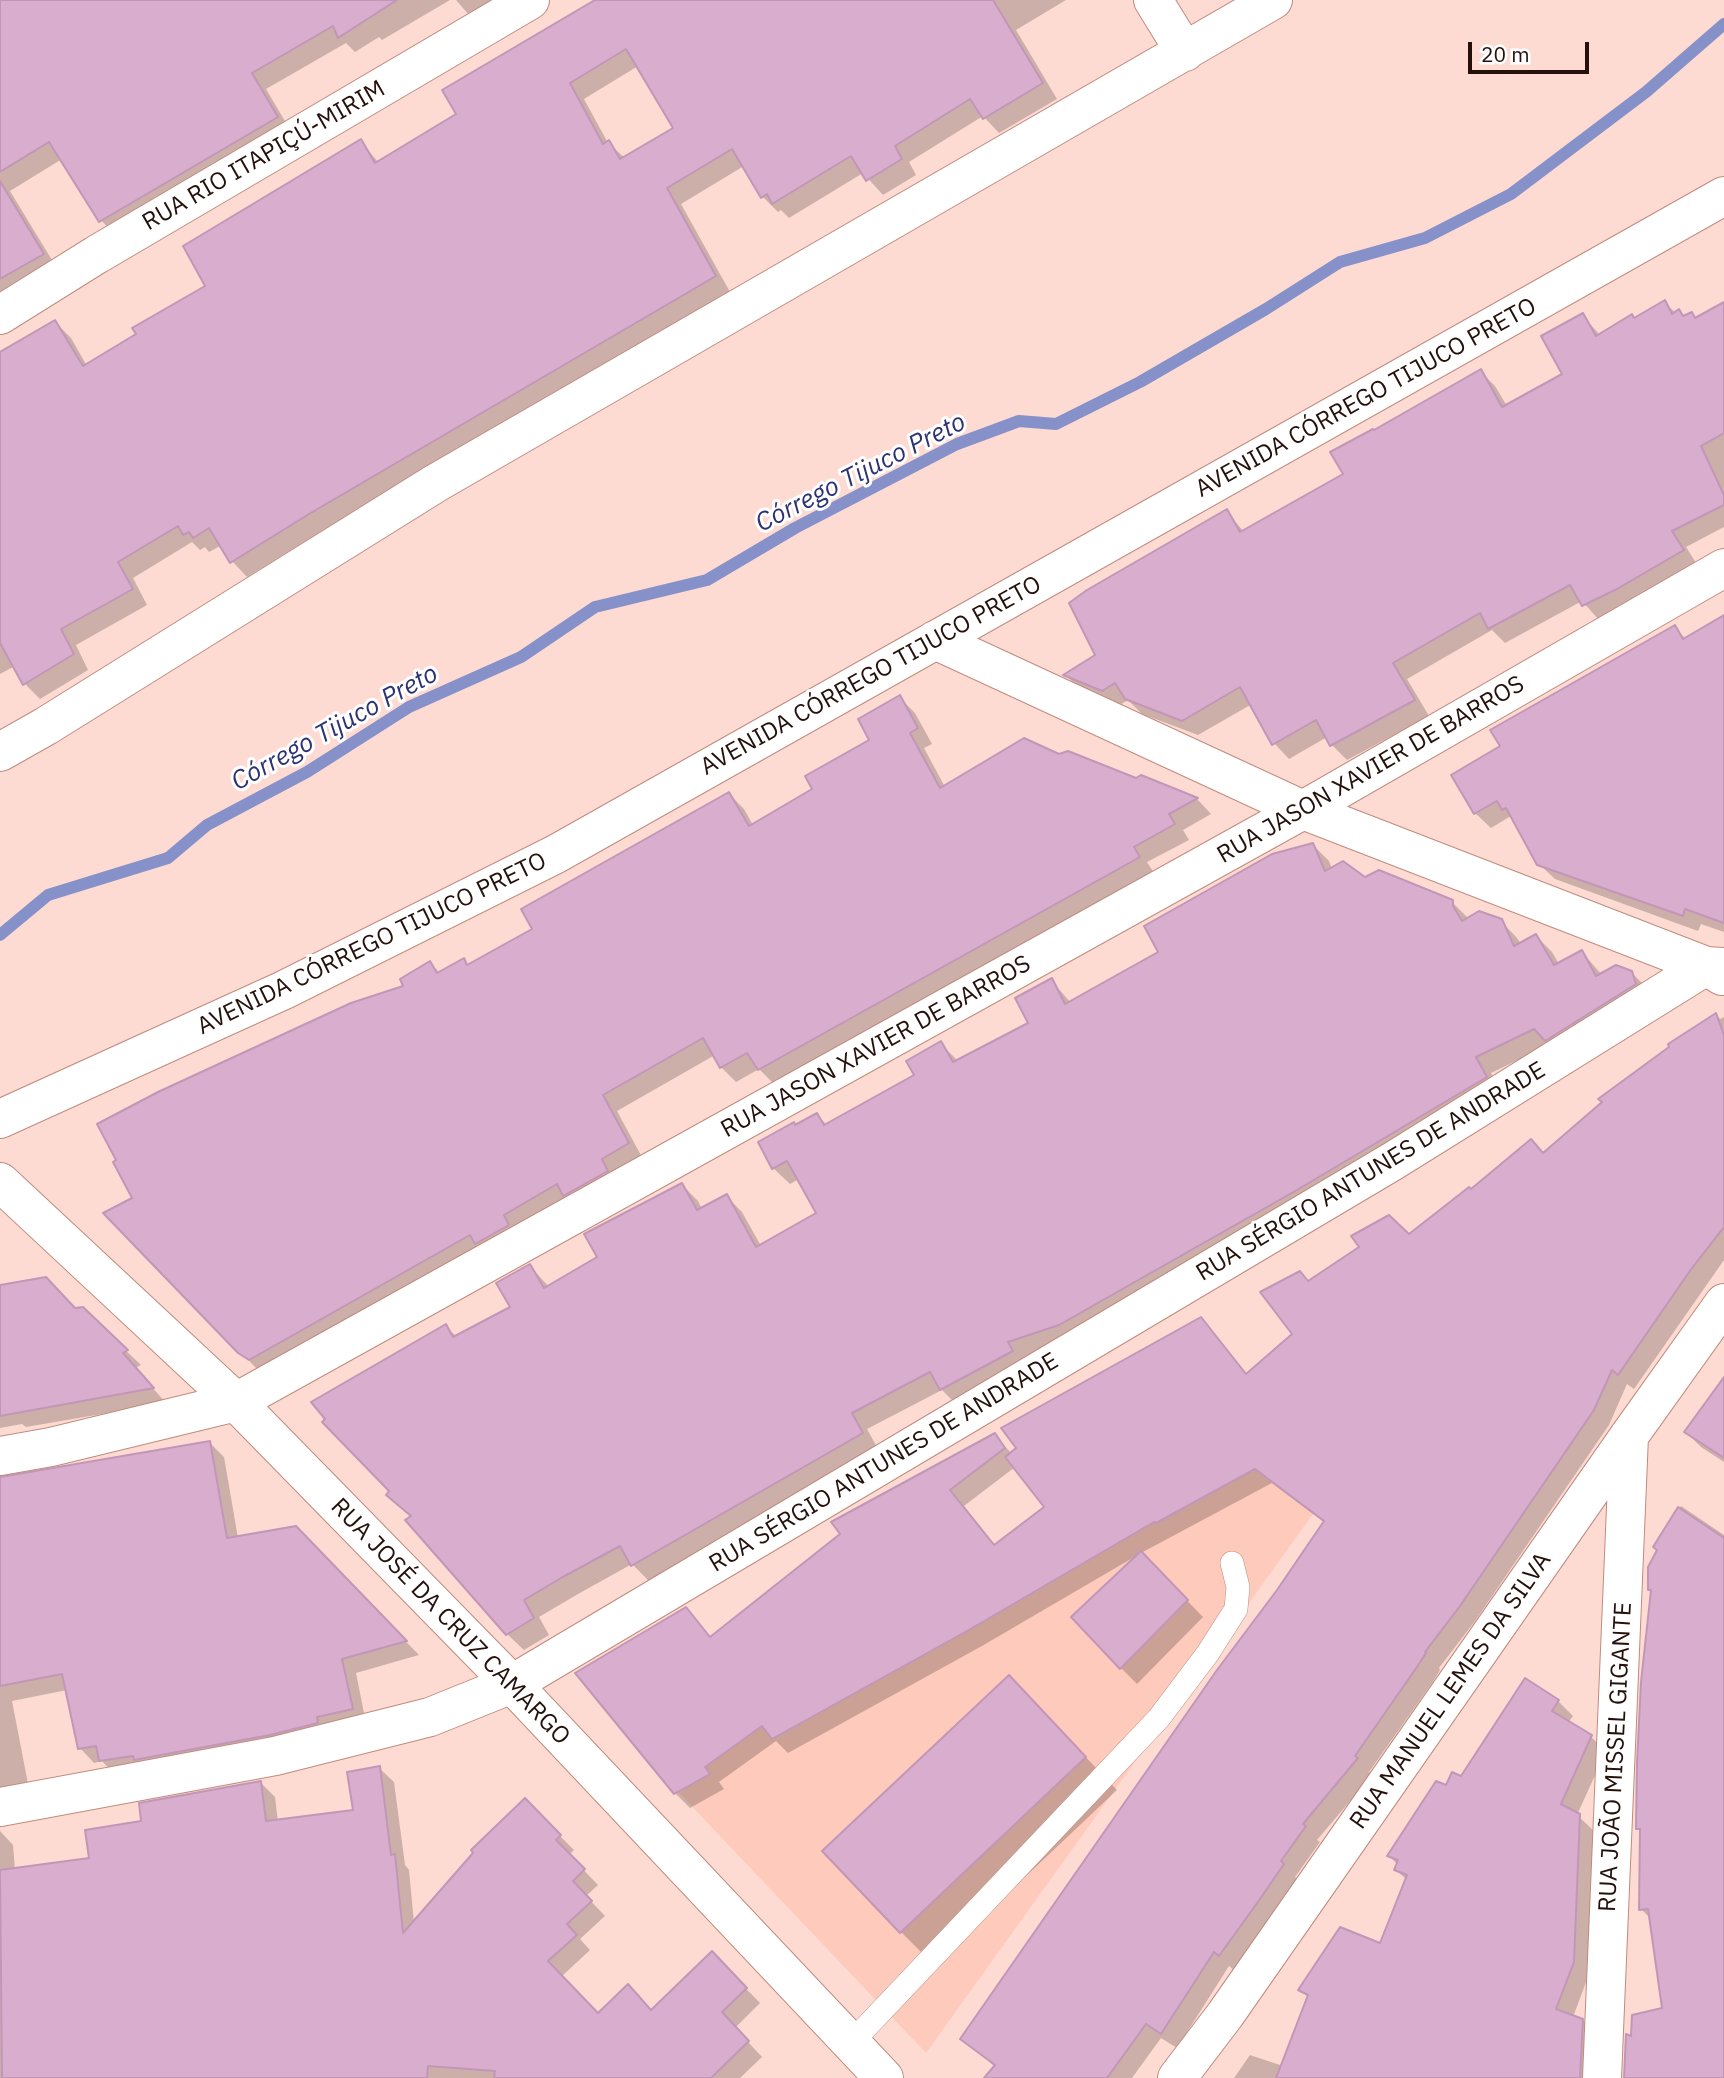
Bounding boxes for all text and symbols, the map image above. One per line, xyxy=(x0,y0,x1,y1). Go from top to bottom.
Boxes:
scale bar xyxy=(1472,28,1593,72)
text: 20 m xyxy=(1481,40,1530,68)
street label: RUA RIO ITAPIÇÚ-MIRIM xyxy=(138,75,390,237)
street label: AVENIDA CÓRREGO TIJUCO PRETO xyxy=(1191,292,1541,504)
water label: Córrego Tijuco Preto xyxy=(751,407,971,539)
street label: AVENIDA CÓRREGO TIJUCO PRETO xyxy=(696,570,1046,782)
water label: Córrego Tijuco Preto xyxy=(226,658,444,798)
street label: RUA JASON XAVIER DE BARROS xyxy=(1212,670,1530,870)
street label: AVENIDA CÓRREGO TIJUCO PRETO xyxy=(193,847,551,1041)
street label: RUA JASON XAVIER DE BARROS xyxy=(716,950,1036,1144)
street label: RUA SÉRGIO ANTUNES DE ANDRADE xyxy=(1191,1056,1551,1288)
street label: RUA SÉRGIO ANTUNES DE ANDRADE xyxy=(704,1347,1064,1579)
street label: RUA JOSÉ DA CRUZ CAMARGO xyxy=(324,1493,576,1751)
street label: RUA MANUEL LEMES DA SILVA xyxy=(1344,1547,1558,1835)
street label: RUA JOÃO MISSEL GIGANTE xyxy=(1594,1601,1638,1913)

